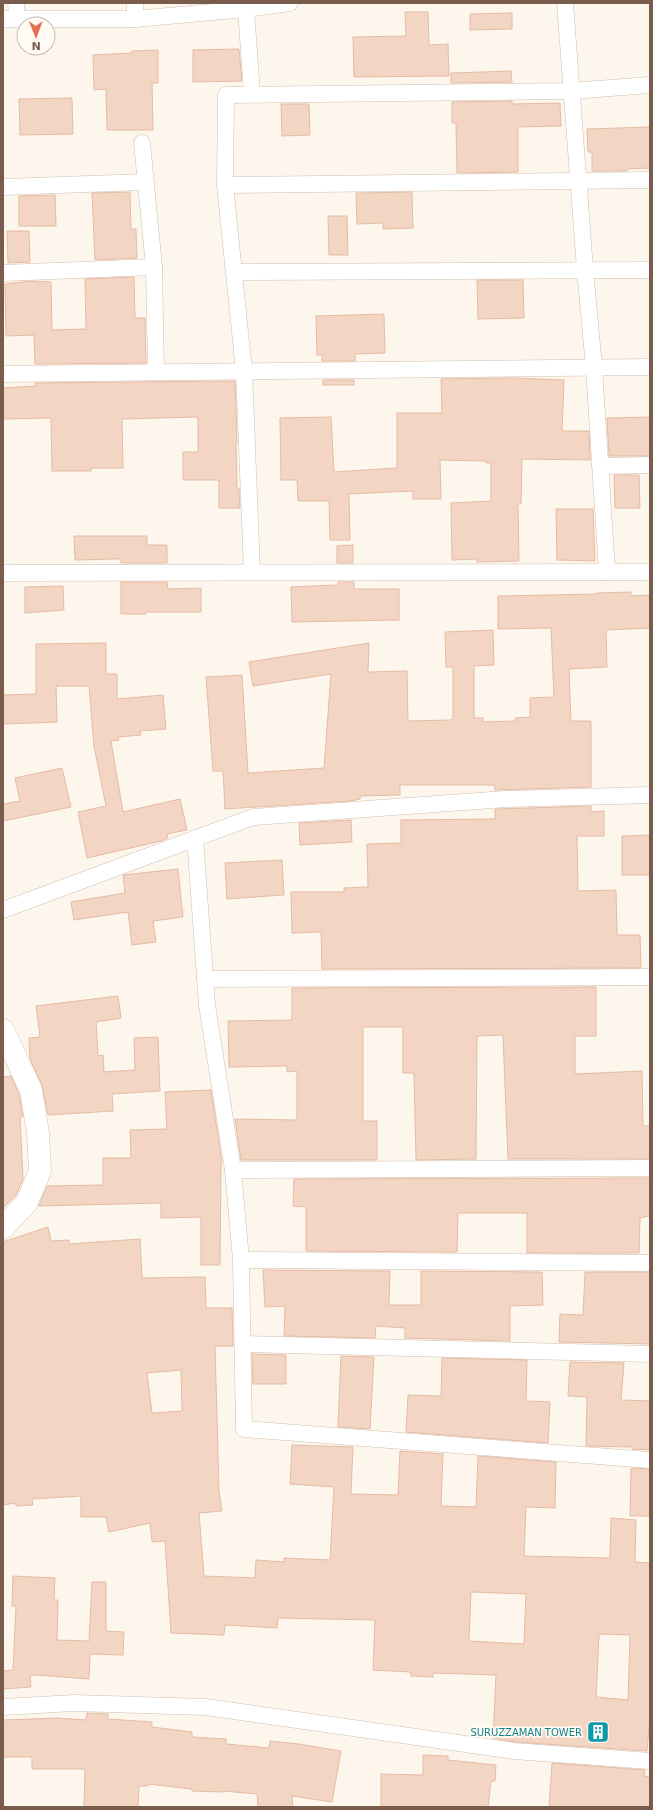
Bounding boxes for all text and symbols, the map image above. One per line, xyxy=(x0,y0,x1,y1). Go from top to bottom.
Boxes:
north arrow xyxy=(16,16,56,56)
text: N xyxy=(31,39,41,52)
building icon: SURUZZAMAN TOWER xyxy=(585,1719,611,1745)
place label: SURUZZAMAN TOWER xyxy=(470,1727,582,1738)

